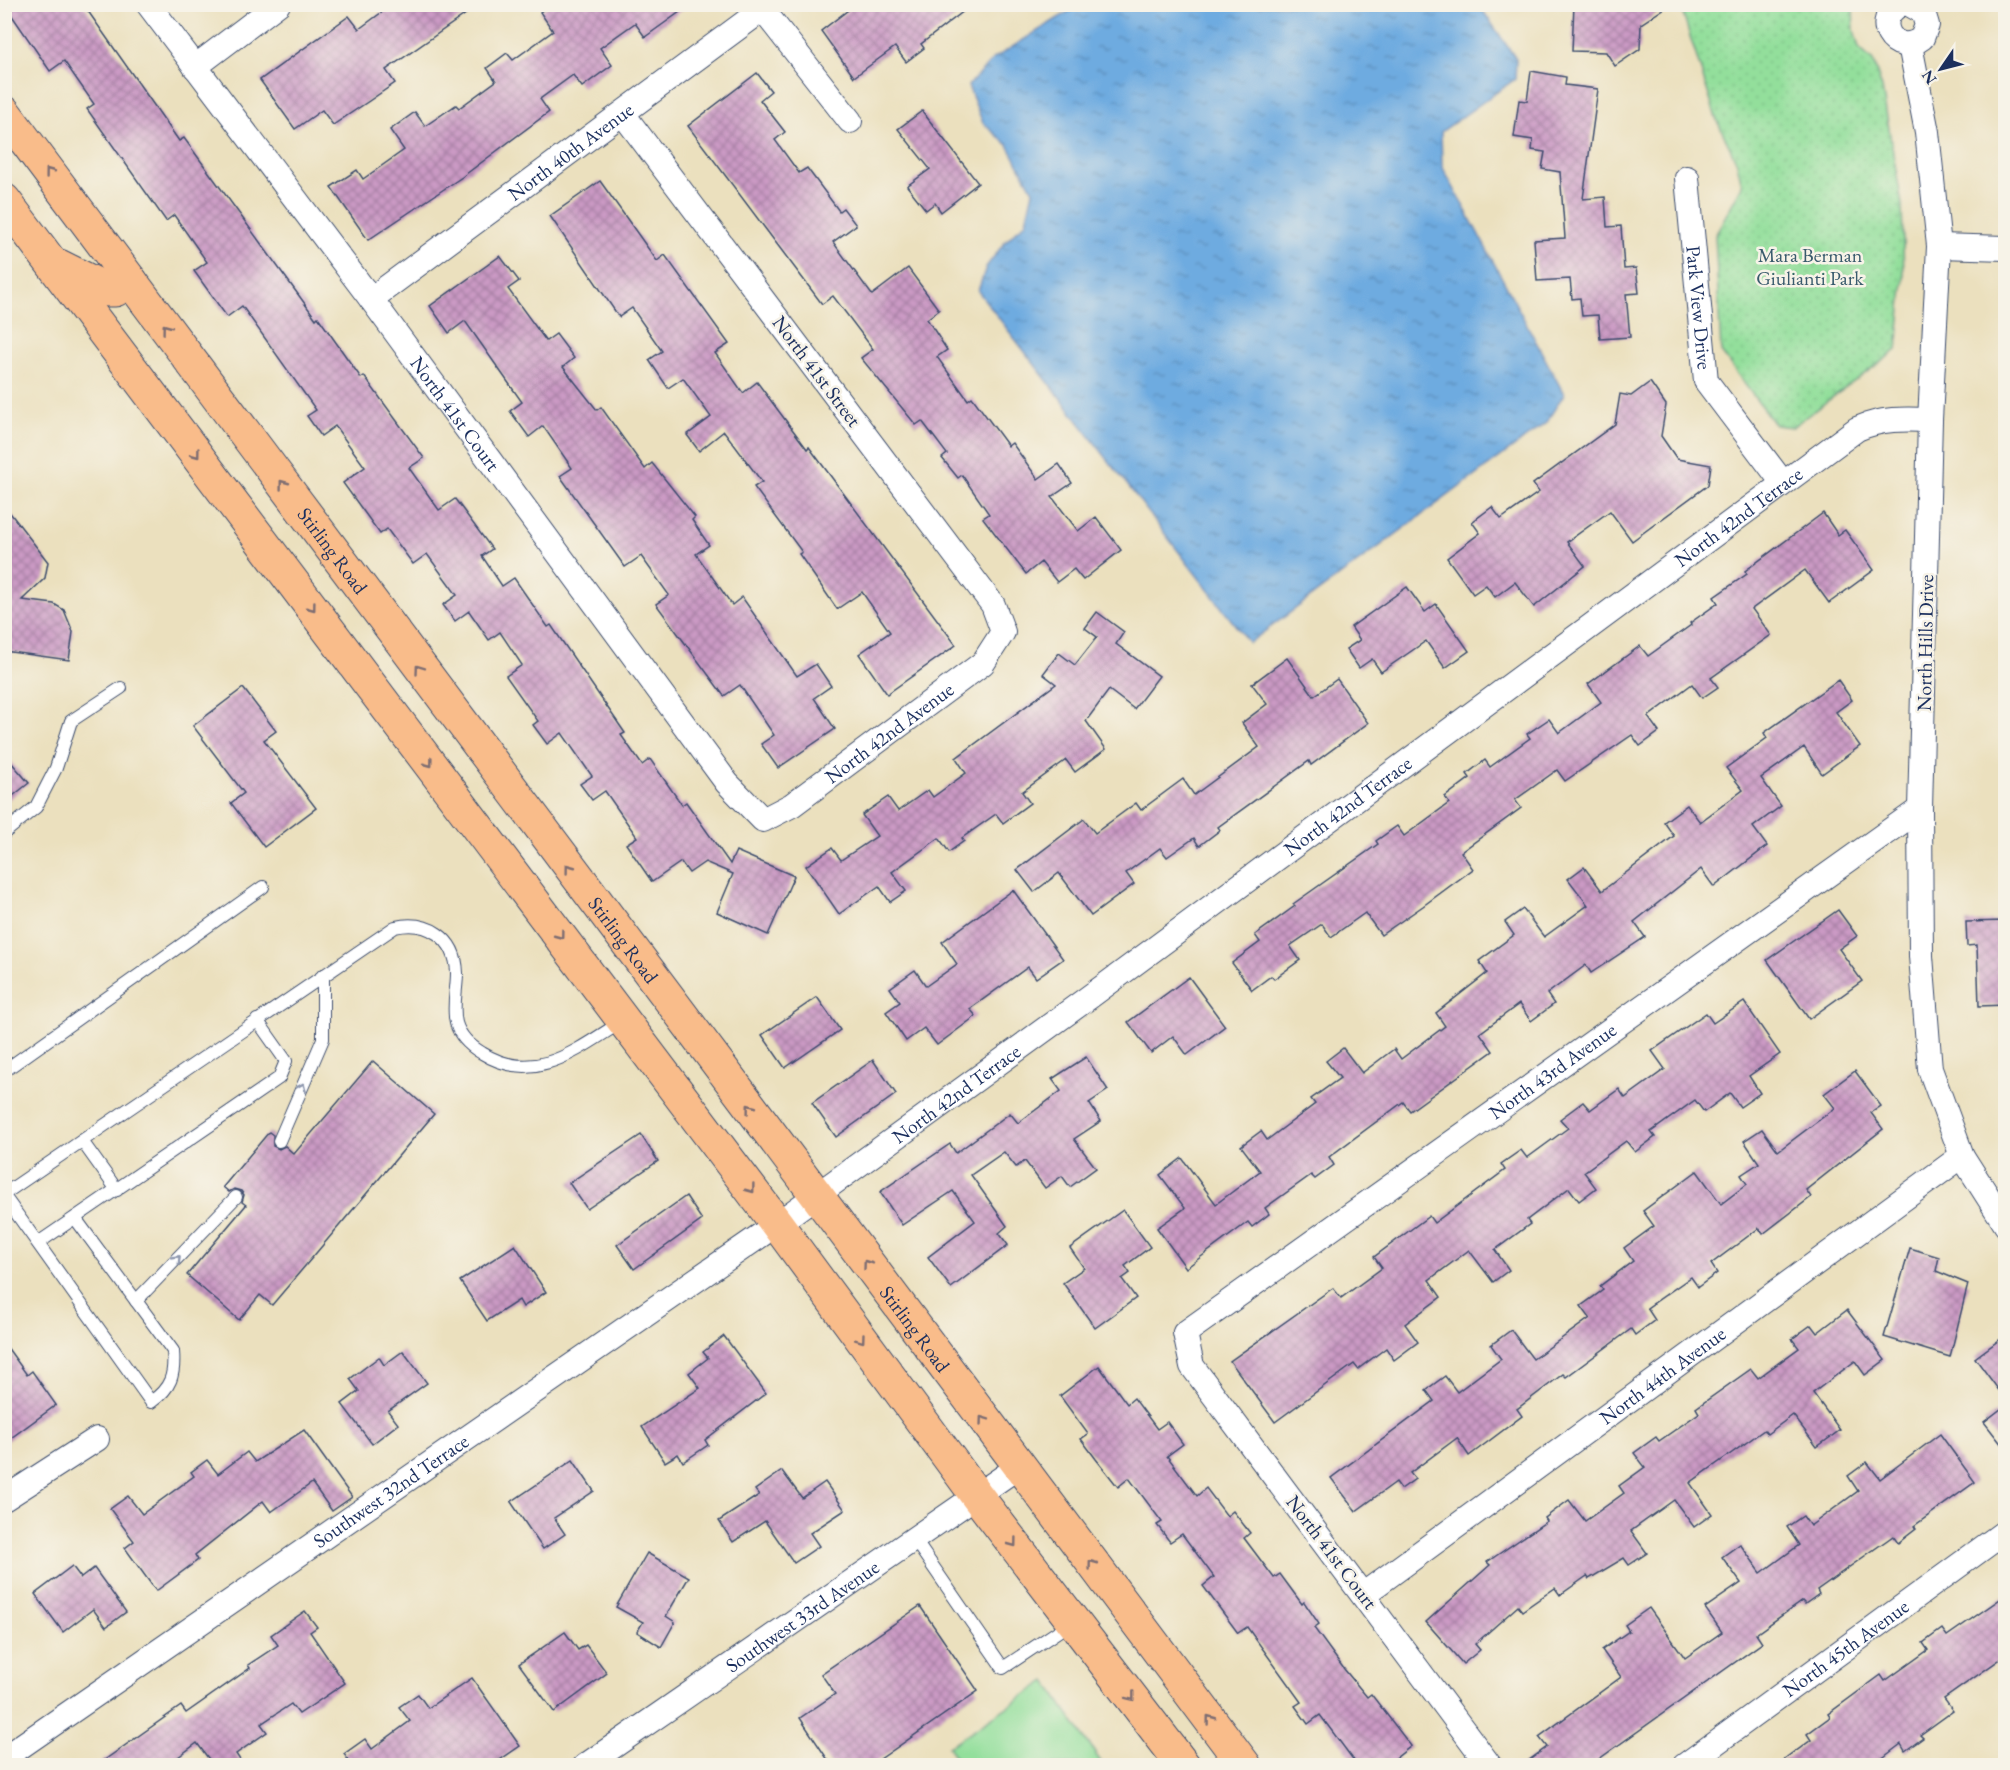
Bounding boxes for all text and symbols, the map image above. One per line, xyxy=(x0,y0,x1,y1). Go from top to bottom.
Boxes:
north arrow xyxy=(1911,39,1971,99)
text: N xyxy=(1917,66,1941,89)
street label: North 40th Avenue xyxy=(502,96,639,207)
one-way arrow xyxy=(45,167,56,178)
park label: Mara Berman Giulianti Park xyxy=(1756,242,1864,291)
street label: Park View Drive xyxy=(1680,244,1718,371)
street label: North 41st Street xyxy=(767,310,868,432)
one-way arrow xyxy=(162,323,173,334)
street label: North 41st Court xyxy=(404,351,507,477)
one-way arrow xyxy=(189,447,200,458)
street label: North 42nd Terrace xyxy=(1669,461,1808,573)
one-way arrow xyxy=(279,479,290,490)
street label: Stirling Road xyxy=(292,502,374,600)
street label: North Hills Drive xyxy=(1911,574,1939,712)
one-way arrow xyxy=(305,601,316,612)
one-way arrow xyxy=(415,664,426,675)
street label: North 42nd Avenue xyxy=(819,676,959,789)
street label: North 42nd Terrace xyxy=(1278,750,1417,862)
one-way arrow xyxy=(422,756,433,767)
one-way arrow xyxy=(566,864,577,875)
street label: Stirling Road xyxy=(583,891,665,989)
one-way arrow xyxy=(552,929,563,940)
street label: North 43rd Avenue xyxy=(1484,1017,1622,1125)
street label: North 42nd Terrace xyxy=(887,1038,1026,1149)
one-way arrow xyxy=(295,1082,307,1093)
one-way arrow xyxy=(747,1103,758,1114)
one-way arrow xyxy=(743,1182,754,1193)
one-way arrow xyxy=(169,1255,180,1266)
one-way arrow xyxy=(864,1259,875,1270)
street label: Stirling Road xyxy=(874,1280,956,1378)
street label: North 44th Avenue xyxy=(1594,1320,1731,1430)
one-way arrow xyxy=(854,1332,865,1343)
one-way arrow xyxy=(980,1416,991,1427)
street label: Southwest 32nd Terrace xyxy=(308,1428,474,1554)
street label: North 41st Court xyxy=(1281,1490,1384,1615)
one-way arrow xyxy=(1005,1536,1016,1547)
street label: Southwest 33rd Avenue xyxy=(720,1554,884,1678)
one-way arrow xyxy=(1088,1559,1099,1570)
street label: North 45th Avenue xyxy=(1777,1593,1914,1703)
one-way arrow xyxy=(1124,1691,1135,1702)
one-way arrow xyxy=(1206,1715,1217,1726)

